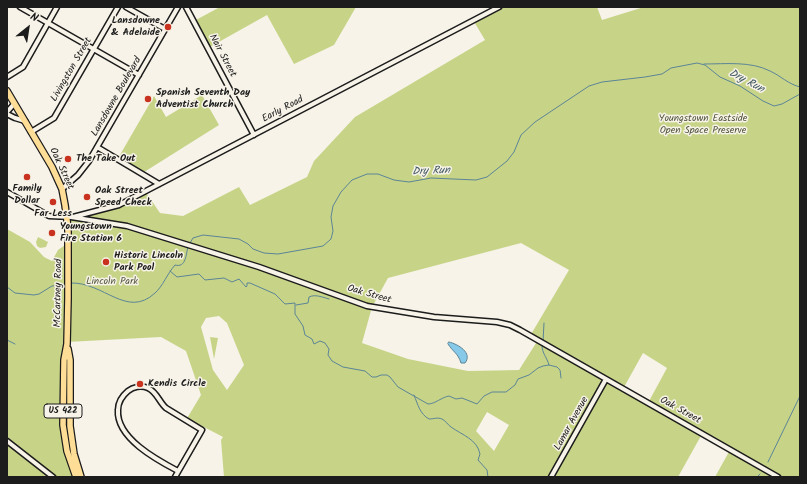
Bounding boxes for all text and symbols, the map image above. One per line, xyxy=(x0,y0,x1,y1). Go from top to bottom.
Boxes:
north arrow xyxy=(8,8,48,48)
text: N xyxy=(26,8,42,27)
place label: Lansdowne & Adelaide xyxy=(111,15,160,38)
marker: Lansdowne & Adelaide xyxy=(163,22,173,32)
street label: Nair Street xyxy=(206,33,238,79)
street label: Livingston Street xyxy=(49,36,95,104)
street label: Lansdowne Boulevard xyxy=(89,55,145,139)
water label: Dry Run xyxy=(726,67,766,97)
place label: Spanish Seventh Day Adventist Church xyxy=(156,87,250,110)
marker: Spanish Seventh Day Adventist Church xyxy=(143,94,153,104)
street label: Early Road xyxy=(260,94,306,126)
park label: Youngstown Eastside Open Space Preserve xyxy=(659,113,747,136)
street label: Oak Street xyxy=(46,146,76,192)
place label: The Take Out xyxy=(76,153,136,165)
marker: The Take Out xyxy=(63,154,73,164)
water label: Dry Run xyxy=(412,165,450,179)
marker: Family Dollar xyxy=(22,172,32,182)
place label: Family Dollar xyxy=(12,183,42,206)
place label: Oak Street Speed Check xyxy=(95,185,151,208)
marker: Oak Street Speed Check xyxy=(82,192,92,202)
marker: Far Less xyxy=(48,197,58,207)
place label: Far Less xyxy=(34,208,72,220)
place label: Youngstown Fire Station 6 xyxy=(60,221,122,244)
marker: Youngstown Fire Station 6 xyxy=(47,228,57,238)
place label: Historic Lincoln Park Pool xyxy=(114,250,183,274)
marker: Historic Lincoln Park Pool xyxy=(101,257,111,267)
street label: McCartney Road xyxy=(52,259,66,327)
park label: Lincoln Park xyxy=(86,276,138,288)
street label: Oak Street xyxy=(346,283,392,307)
place label: Kendis Circle xyxy=(148,378,206,390)
marker: Kendis Circle xyxy=(135,379,145,389)
street label: Lamar Avenue xyxy=(552,395,592,453)
street label: Oak Street xyxy=(657,395,703,427)
road number: US 422 xyxy=(44,404,82,418)

